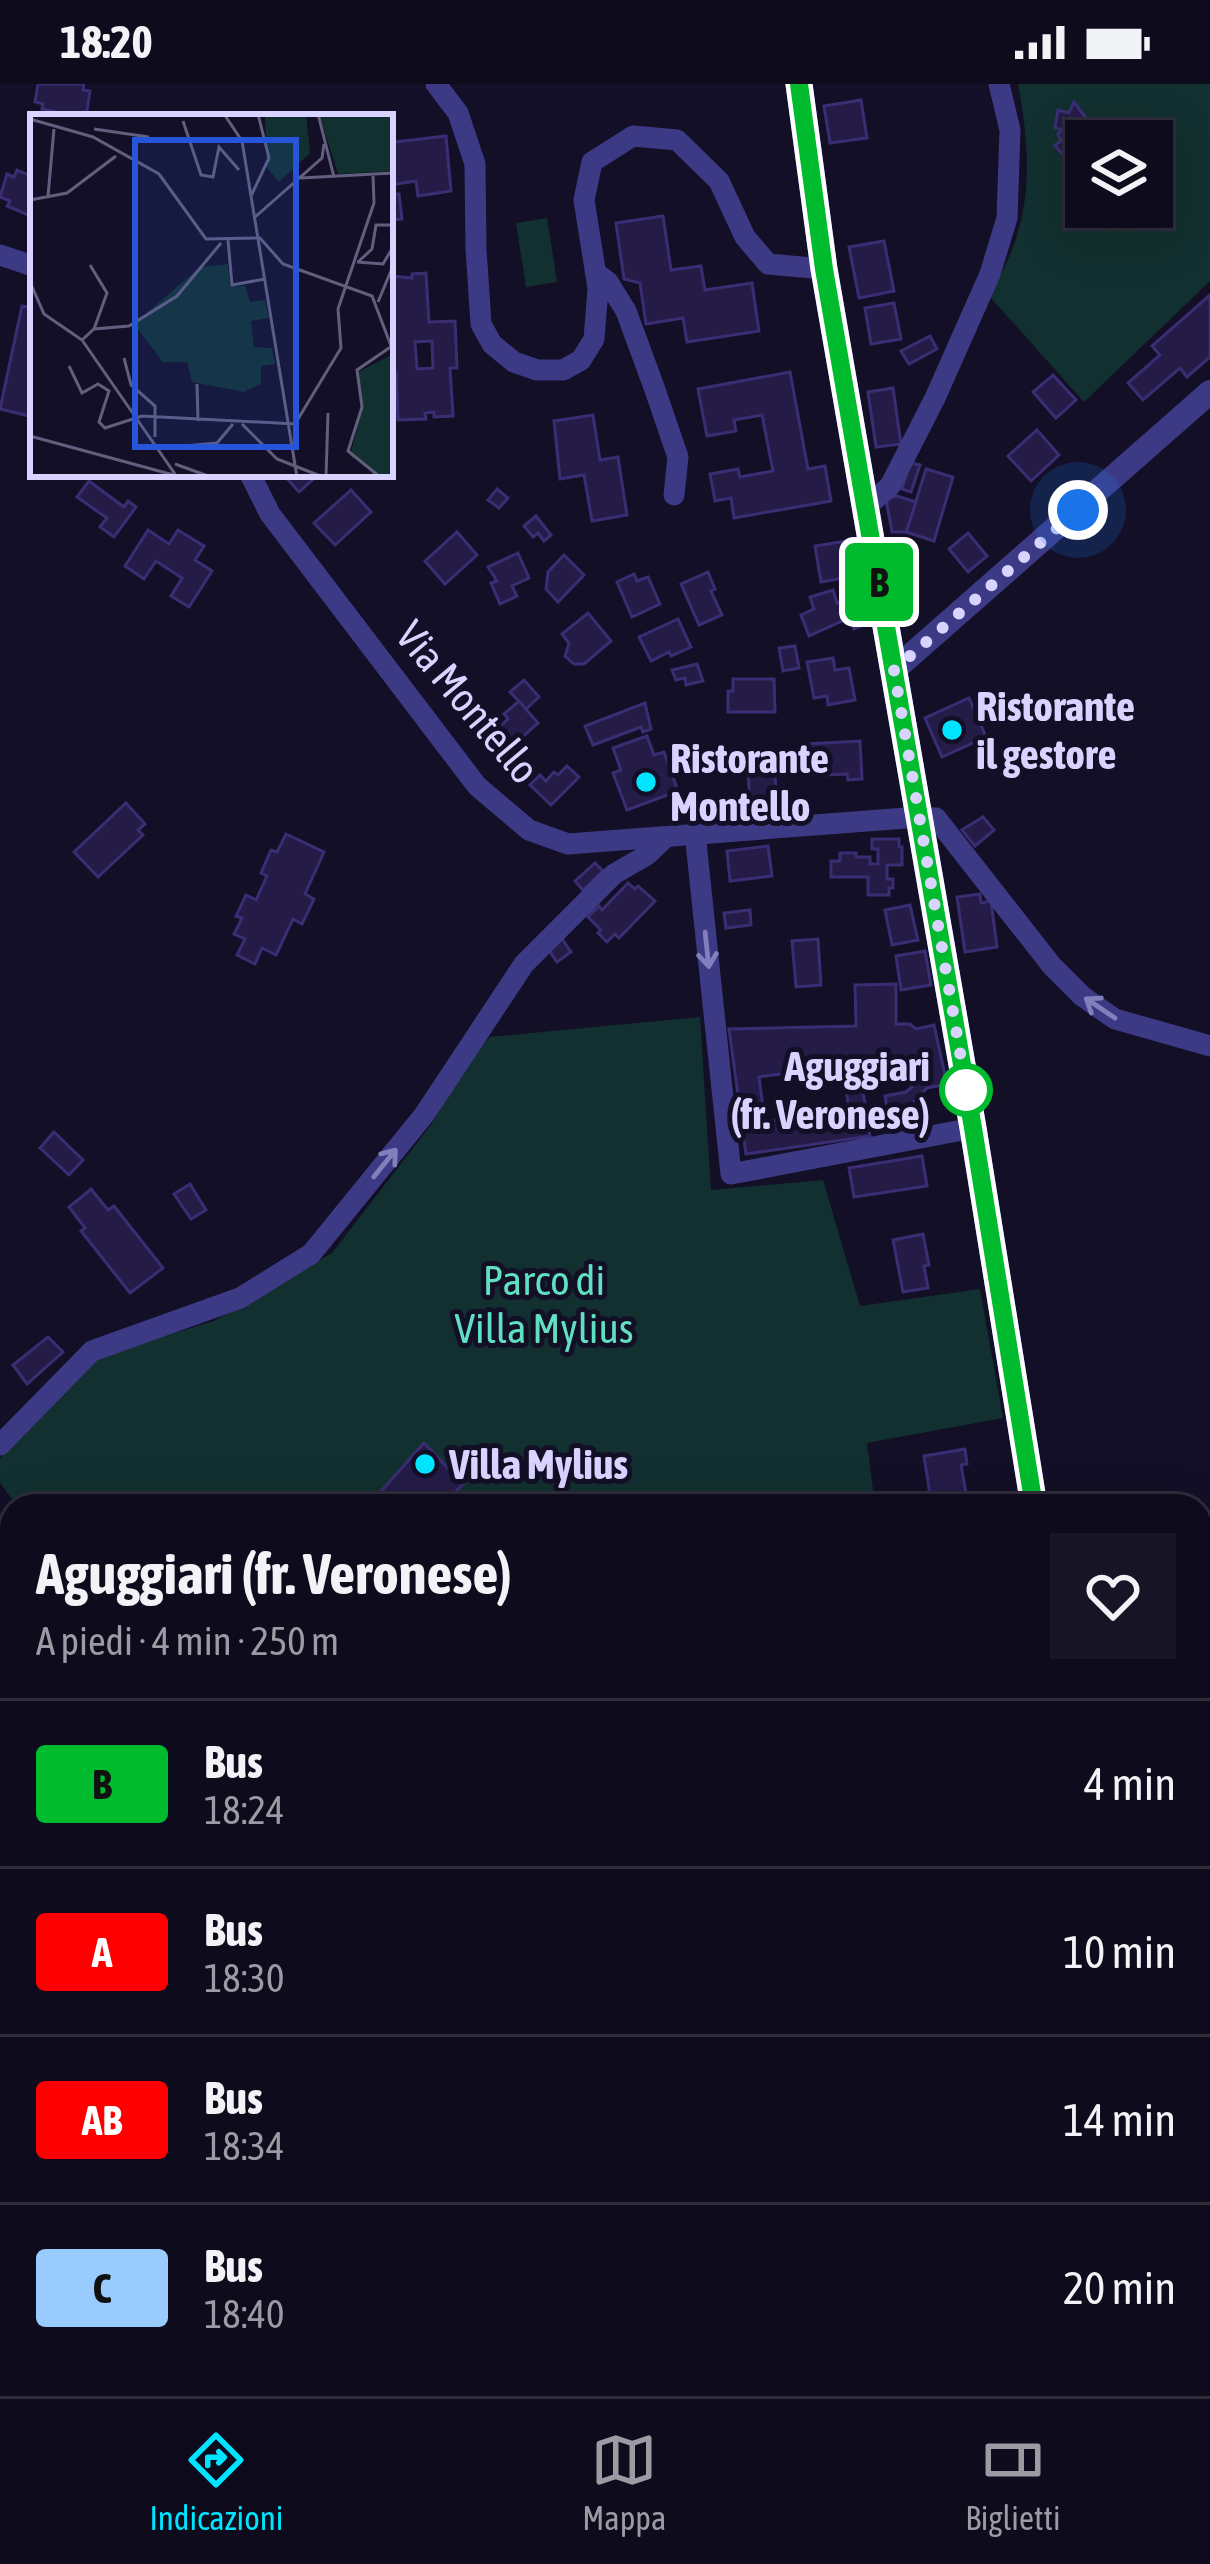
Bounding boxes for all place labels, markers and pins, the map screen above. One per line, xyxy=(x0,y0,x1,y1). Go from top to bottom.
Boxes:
place label: Ristorante il gestore xyxy=(976,682,1135,778)
marker: Ristorante il gestore xyxy=(939,717,965,743)
place label: Ristorante Montello xyxy=(670,734,829,830)
marker: Ristorante Montello xyxy=(633,769,659,795)
place label: Aguggiari (fr. Veronese) xyxy=(730,1042,930,1138)
marker: Aguggiari (fr. Veronese) xyxy=(941,1065,991,1115)
place label: Villa Mylius xyxy=(448,1440,628,1488)
marker: Villa Mylius xyxy=(412,1451,438,1477)

